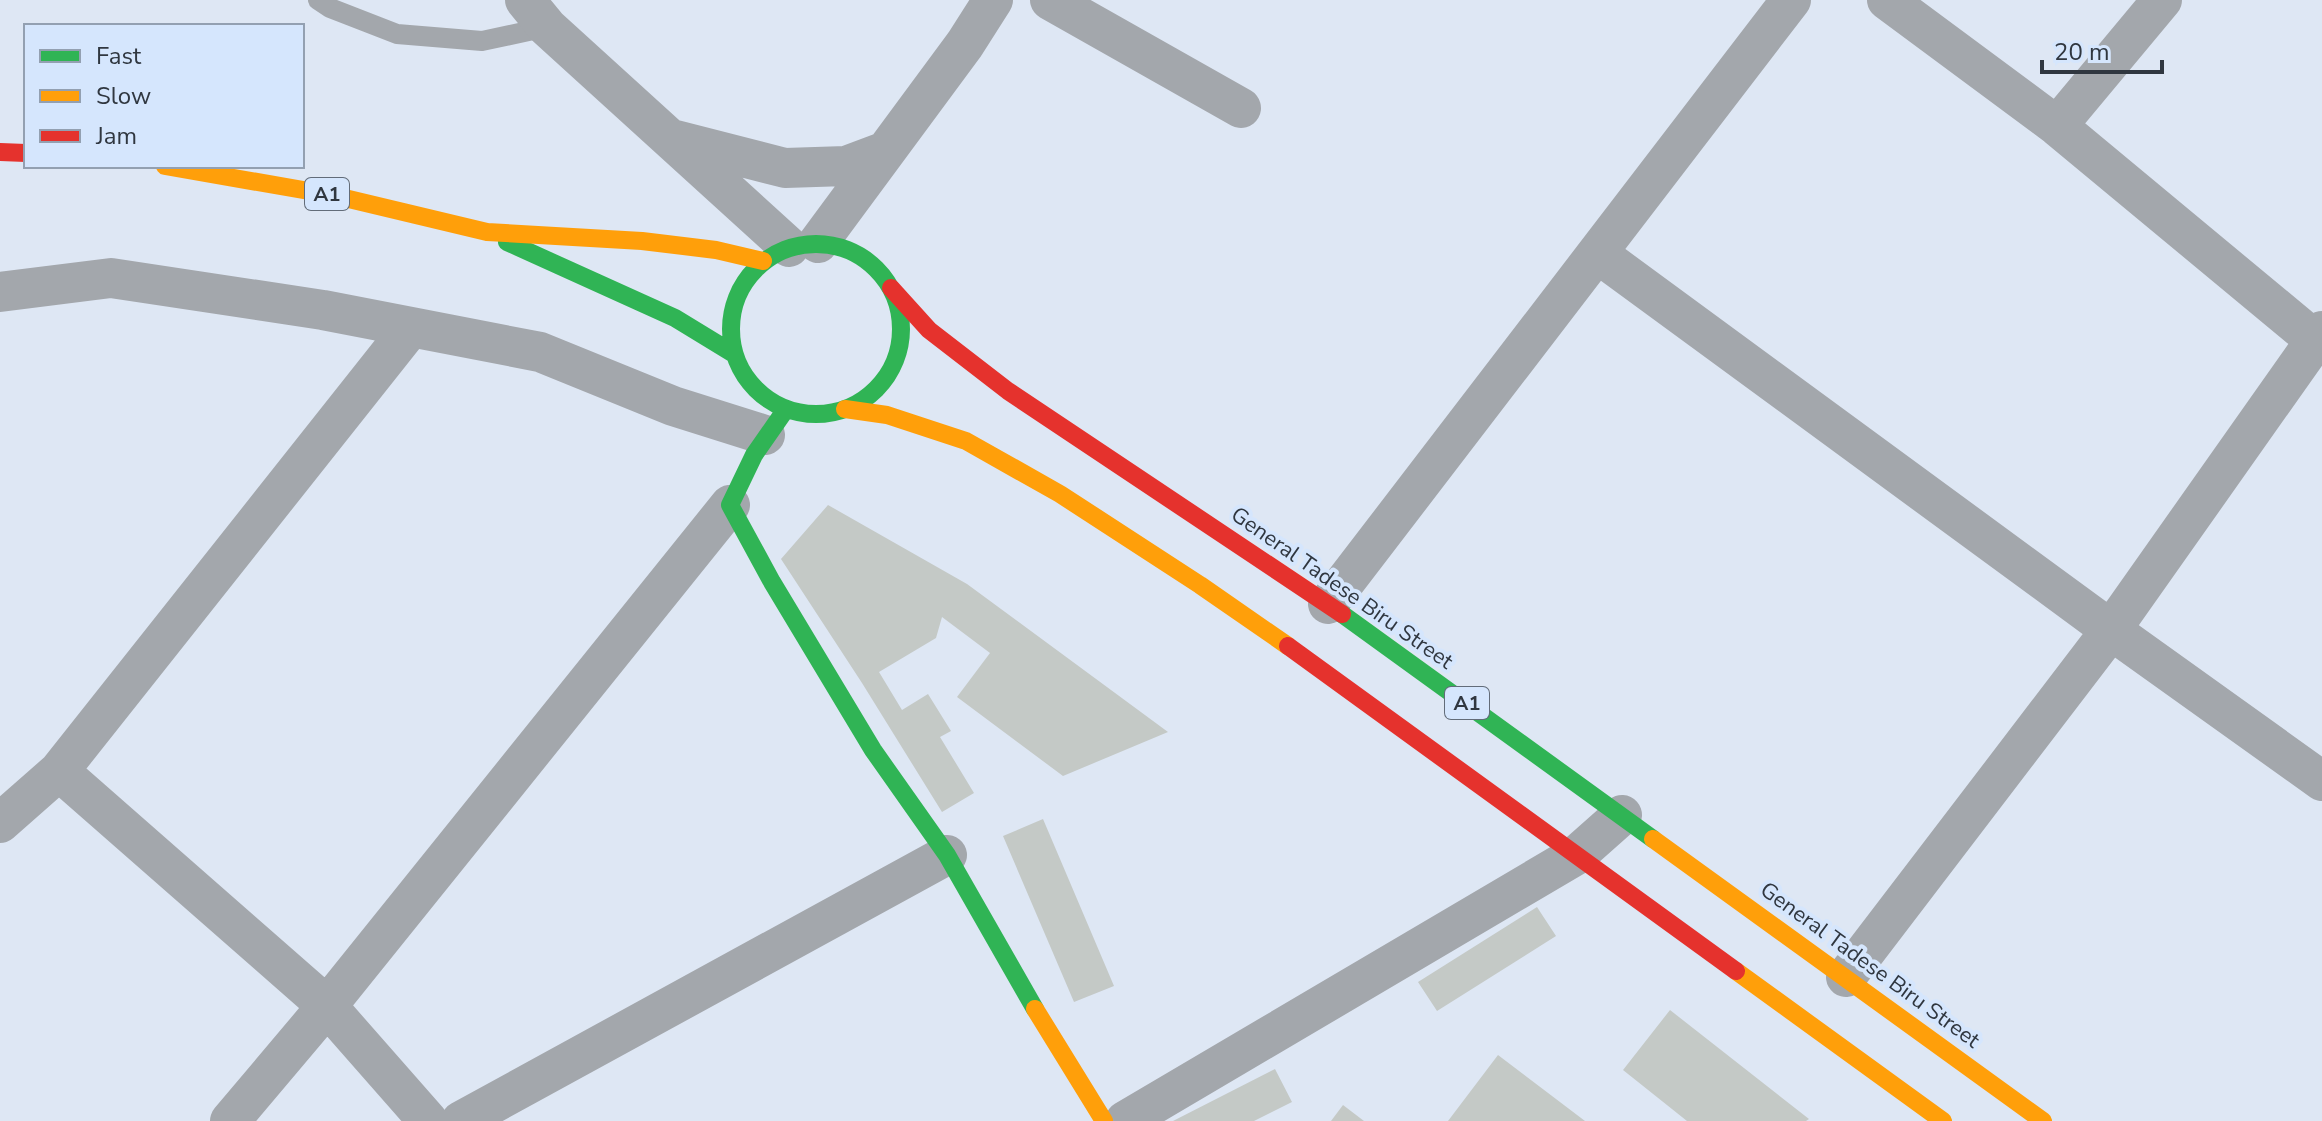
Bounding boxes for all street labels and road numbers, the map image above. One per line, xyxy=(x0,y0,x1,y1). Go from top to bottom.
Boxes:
road number: A1 xyxy=(305,178,349,210)
street label: General Tadese Biru Street xyxy=(1225,500,1459,676)
road number: A1 xyxy=(1445,687,1489,719)
street label: General Tadese Biru Street xyxy=(1754,875,1986,1055)

